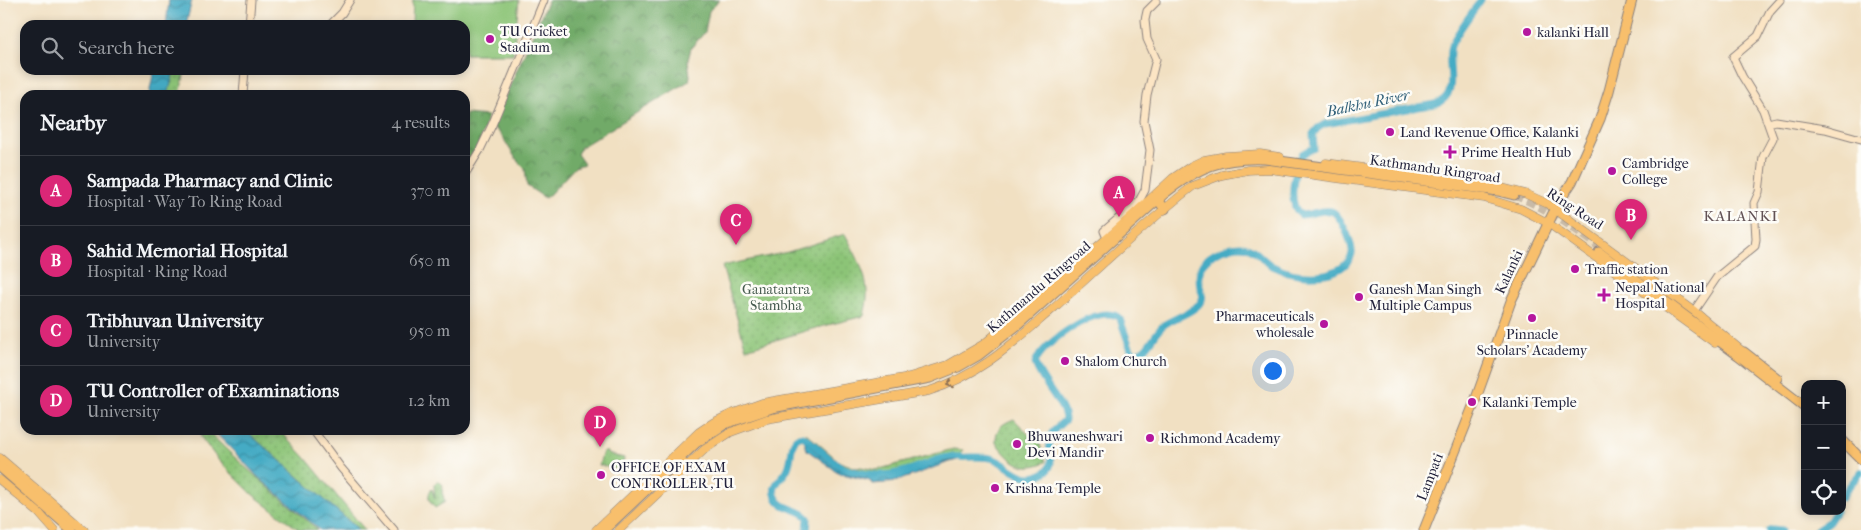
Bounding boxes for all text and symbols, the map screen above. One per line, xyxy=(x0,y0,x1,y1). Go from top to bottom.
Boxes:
search box xyxy=(20,20,470,75)
place label: TU Cricket Stadium xyxy=(500,23,568,56)
place label: kalanki Hall xyxy=(1537,24,1609,41)
marker: kalanki Hall xyxy=(1521,26,1533,38)
marker: TU Cricket Stadium xyxy=(484,33,496,45)
icon: search xyxy=(38,34,66,62)
text: Search here xyxy=(78,37,174,59)
water label: Balkhu River xyxy=(1324,85,1412,121)
text: Nearby xyxy=(40,111,106,135)
text: 4 results xyxy=(392,113,450,132)
place label: Land Revenue Office, Kalanki xyxy=(1400,124,1579,141)
marker: Land Revenue Office, Kalanki xyxy=(1384,126,1396,138)
place label: Prime Health Hub xyxy=(1461,144,1571,161)
marker: Prime Health Hub xyxy=(1443,145,1457,159)
street label: Kathmandu Ringroad xyxy=(1369,151,1502,187)
place label: Cambridge College xyxy=(1622,155,1689,188)
marker: Cambridge College xyxy=(1606,165,1618,177)
text: Sampada Pharmacy and Clinic xyxy=(87,170,332,192)
pin: A xyxy=(1103,176,1135,217)
text: A xyxy=(51,181,61,200)
text: 370 m xyxy=(410,181,450,200)
street label: Ring Road xyxy=(1544,184,1607,234)
text: Hospital · Way To Ring Road xyxy=(87,192,282,211)
pin: B xyxy=(1615,199,1647,240)
pin: C xyxy=(720,204,752,245)
district label: KALANKI xyxy=(1704,207,1778,225)
street label: Kathmandu Ringroad xyxy=(984,237,1094,337)
text: Sahid Memorial Hospital xyxy=(87,240,288,262)
street label: Kalanki xyxy=(1491,247,1527,297)
text: B xyxy=(51,251,61,270)
text: 650 m xyxy=(409,251,450,270)
place label: Traffic station xyxy=(1585,261,1668,278)
text: Hospital · Ring Road xyxy=(87,262,228,281)
marker: Traffic station xyxy=(1569,263,1581,275)
place label: Nepal National Hospital xyxy=(1615,279,1705,312)
park label: Ganatantra Stambha xyxy=(742,281,810,314)
place label: Ganesh Man Singh Multiple Campus xyxy=(1369,281,1482,314)
marker: Nepal National Hospital xyxy=(1597,288,1611,302)
marker: Ganesh Man Singh Multiple Campus xyxy=(1353,291,1365,303)
place label: Pharmaceuticals wholesale xyxy=(1215,308,1314,341)
text: Tribhuvan University xyxy=(87,310,263,332)
marker: Pinnacle Scholars' Academy xyxy=(1526,312,1538,324)
marker: Pharmaceuticals wholesale xyxy=(1318,318,1330,330)
text: C xyxy=(51,321,61,340)
text: 950 m xyxy=(409,321,450,340)
place label: Pinnacle Scholars' Academy xyxy=(1477,326,1588,359)
text: University xyxy=(87,332,160,351)
place label: Shalom Church xyxy=(1075,353,1167,370)
marker: Shalom Church xyxy=(1059,355,1071,367)
your location xyxy=(1260,358,1286,384)
one-way arrow xyxy=(946,378,954,388)
text: TU Controller of Examinations xyxy=(87,380,339,402)
map controls xyxy=(1801,380,1846,515)
button: + xyxy=(1801,380,1846,425)
text: D xyxy=(50,391,62,410)
text: 1.2 km xyxy=(408,391,450,410)
place label: Kalanki Temple xyxy=(1482,394,1577,411)
marker: Kalanki Temple xyxy=(1466,396,1478,408)
text: University xyxy=(87,402,160,421)
pin: D xyxy=(584,406,616,447)
button: − xyxy=(1801,425,1846,470)
place label: Bhuwaneshwari Devi Mandir xyxy=(1027,428,1123,461)
place label: Richmond Academy xyxy=(1160,430,1281,447)
marker: Richmond Academy xyxy=(1144,432,1156,444)
marker: Bhuwaneshwari Devi Mandir xyxy=(1011,438,1023,450)
street label: Lampati xyxy=(1413,451,1447,503)
place label: OFFICE OF EXAM CONTROLLER ,TU xyxy=(611,459,734,492)
marker: OFFICE OF EXAM CONTROLLER ,TU xyxy=(595,469,607,481)
button: locate xyxy=(1801,470,1846,515)
place label: Krishna Temple xyxy=(1005,480,1101,497)
marker: Krishna Temple xyxy=(989,482,1001,494)

